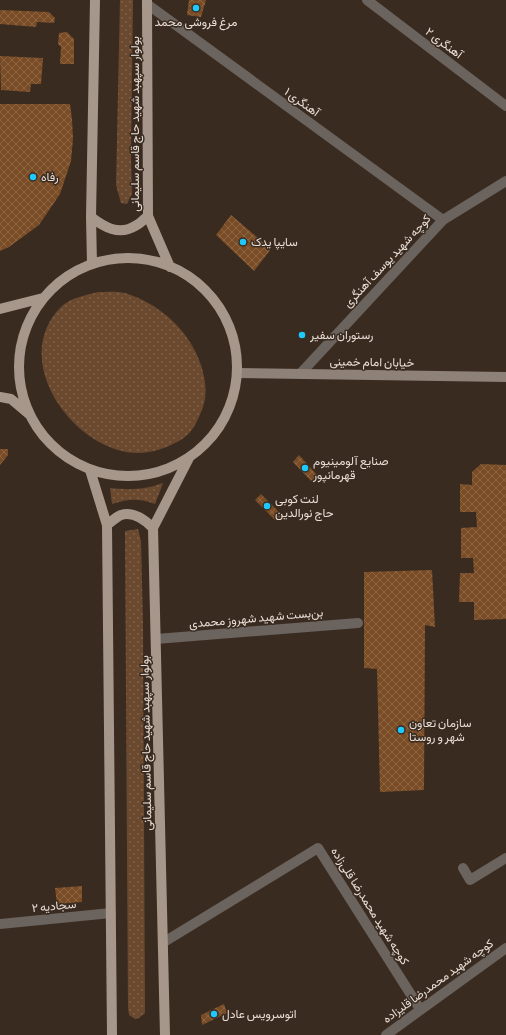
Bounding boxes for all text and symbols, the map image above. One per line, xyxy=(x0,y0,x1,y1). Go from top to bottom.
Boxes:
marker: مرغ فروشی محمد xyxy=(191,3,201,13)
place label: مرغ فروشی محمد xyxy=(155,16,237,31)
street label: آهنگری ۲ xyxy=(422,25,466,63)
street label: بولوار سپهبد شهید حاج قاسم سلیمانی xyxy=(129,36,144,212)
street label: آهنگری ۱ xyxy=(281,85,323,121)
place label: رفاه xyxy=(41,171,59,185)
marker: رفاه xyxy=(28,172,38,182)
street label: کوچه شهید یوسف آهنگری xyxy=(341,212,434,311)
place label: سایپا یدک xyxy=(251,236,298,250)
marker: سایپا یدک xyxy=(238,237,248,247)
place label: رستوران سفیر xyxy=(309,329,373,343)
marker: رستوران سفیر xyxy=(297,330,307,340)
street label: خیابان امام خمینی xyxy=(329,355,415,371)
place label: صنایع آلومینیوم قهرمانپور xyxy=(312,455,388,483)
marker: صنایع آلومینیوم قهرمانپور xyxy=(300,463,310,473)
place label: لنت کوبی حاج نورالدین xyxy=(275,493,334,522)
marker: لنت کوبی حاج نورالدین xyxy=(262,501,272,511)
street label: بن‌بست شهید شهروز محمدی xyxy=(188,606,324,632)
street label: بولوار سپهبد شهید حاج قاسم سلیمانی xyxy=(138,655,157,831)
place label: سازمان تعاون شهر و روستا xyxy=(409,717,472,745)
marker: سازمان تعاون شهر و روستا xyxy=(396,725,406,735)
street label: کوچه شهید محمدرضا قلی‌زاده xyxy=(327,845,411,968)
street label: سجادیه ۲ xyxy=(31,898,77,915)
street label: کوچه شهید محمدرضا قلیزاده xyxy=(381,937,497,1027)
place label: اتوسرویس عادل xyxy=(222,1008,296,1022)
marker: اتوسرویس عادل xyxy=(209,1009,219,1019)

